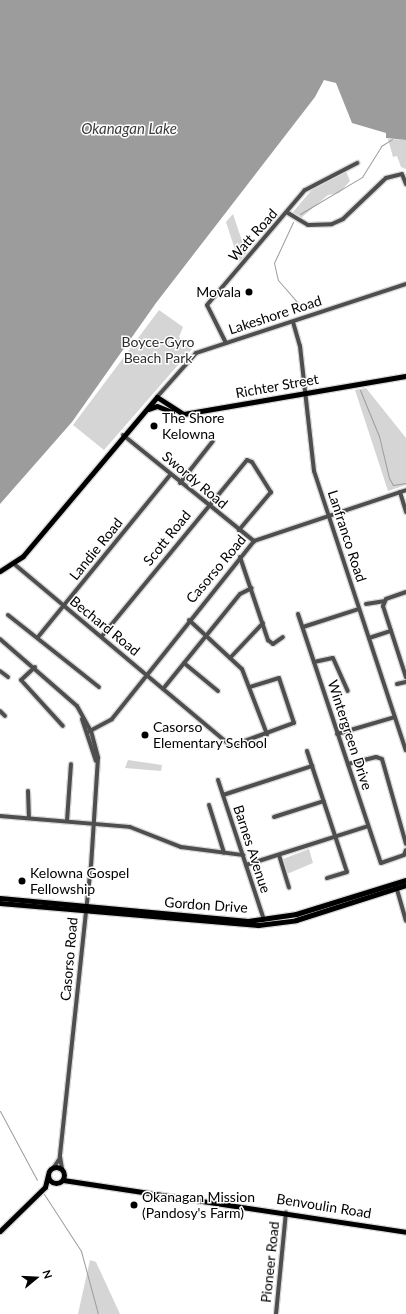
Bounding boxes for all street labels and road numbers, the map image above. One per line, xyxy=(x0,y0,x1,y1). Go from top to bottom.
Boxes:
street label: Watt Road xyxy=(225,205,281,265)
street label: Lakeshore Road xyxy=(226,292,324,338)
street label: Richter Street xyxy=(234,370,320,402)
street label: Swordy Road xyxy=(159,448,231,512)
street label: Lanfranco Road xyxy=(324,488,370,584)
street label: Scott Road xyxy=(140,507,194,569)
street label: Landie Road xyxy=(66,514,126,584)
street label: Casorso Road xyxy=(183,531,249,607)
street label: Bechard Road xyxy=(67,593,143,659)
street label: Wintergreen Drive xyxy=(324,678,376,792)
street label: Barnes Avenue xyxy=(230,803,274,895)
street label: Gordon Drive xyxy=(164,894,248,916)
street label: Casorso Road xyxy=(57,916,81,1002)
street label: Benvoulin Road xyxy=(275,1190,373,1222)
street label: Pioneer Road xyxy=(257,1220,283,1304)

